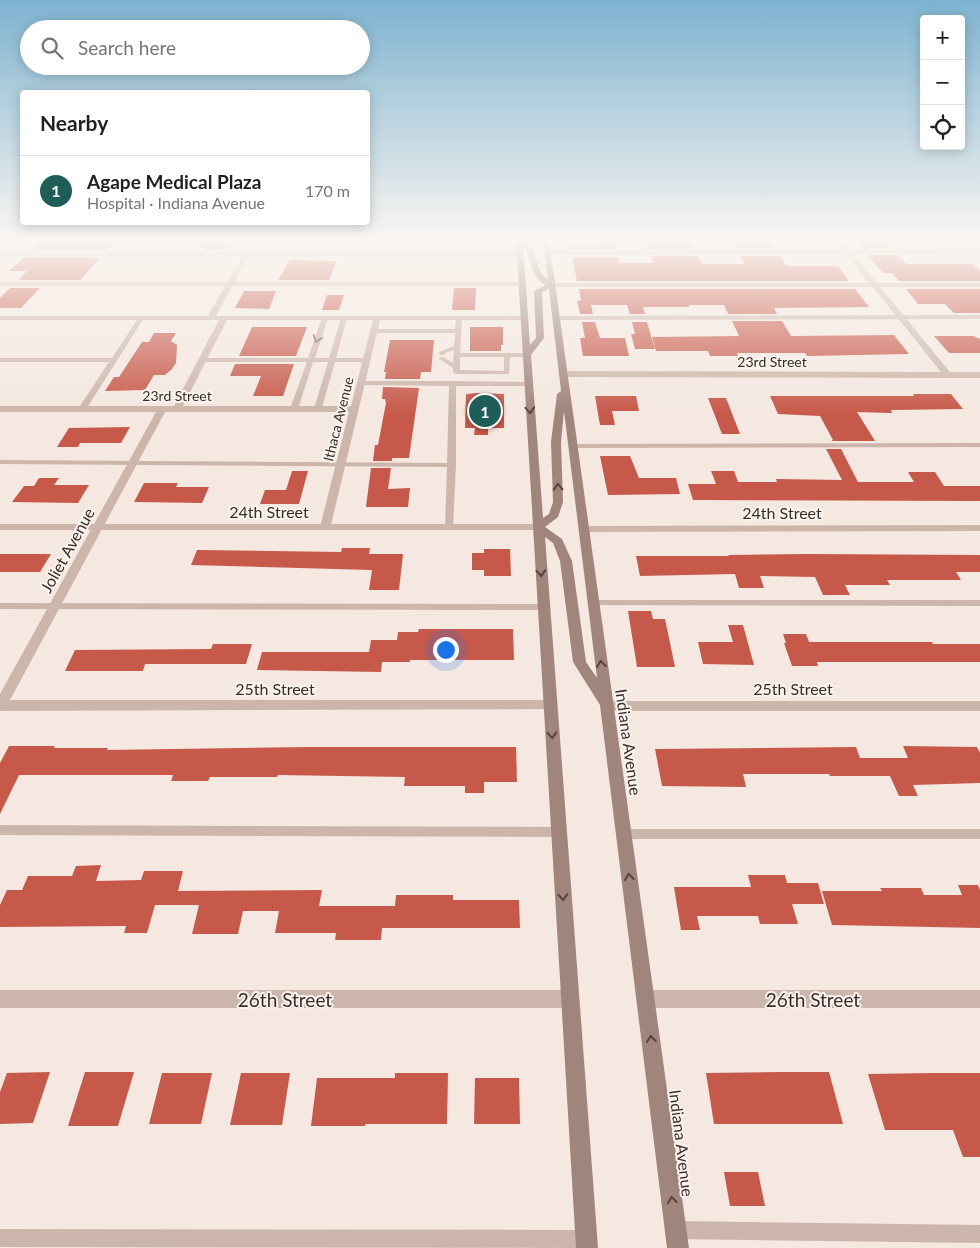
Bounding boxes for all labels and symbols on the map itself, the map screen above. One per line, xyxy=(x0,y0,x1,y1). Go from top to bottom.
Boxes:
one-way arrow xyxy=(313,334,323,343)
street label: 23rd Street xyxy=(737,353,807,370)
street label: Ithaca Avenue xyxy=(319,375,357,463)
street label: 23rd Street xyxy=(142,387,212,404)
pin: 1 xyxy=(469,392,501,430)
one-way arrow xyxy=(525,407,536,415)
one-way arrow xyxy=(552,483,563,491)
street label: 24th Street xyxy=(229,502,309,521)
street label: 24th Street xyxy=(742,503,822,522)
street label: Joliet Avenue xyxy=(36,504,98,596)
one-way arrow xyxy=(536,569,547,577)
your location xyxy=(433,637,459,663)
one-way arrow xyxy=(597,660,607,669)
street label: 25th Street xyxy=(235,679,315,698)
street label: 25th Street xyxy=(753,679,833,698)
street label: Indiana Avenue xyxy=(612,687,646,797)
one-way arrow xyxy=(547,731,558,739)
one-way arrow xyxy=(625,873,635,882)
one-way arrow xyxy=(558,893,569,901)
street label: 26th Street xyxy=(238,988,332,1011)
street label: 26th Street xyxy=(766,988,860,1011)
one-way arrow xyxy=(646,1034,656,1043)
street label: Indiana Avenue xyxy=(666,1089,698,1197)
one-way arrow xyxy=(667,1195,677,1204)

